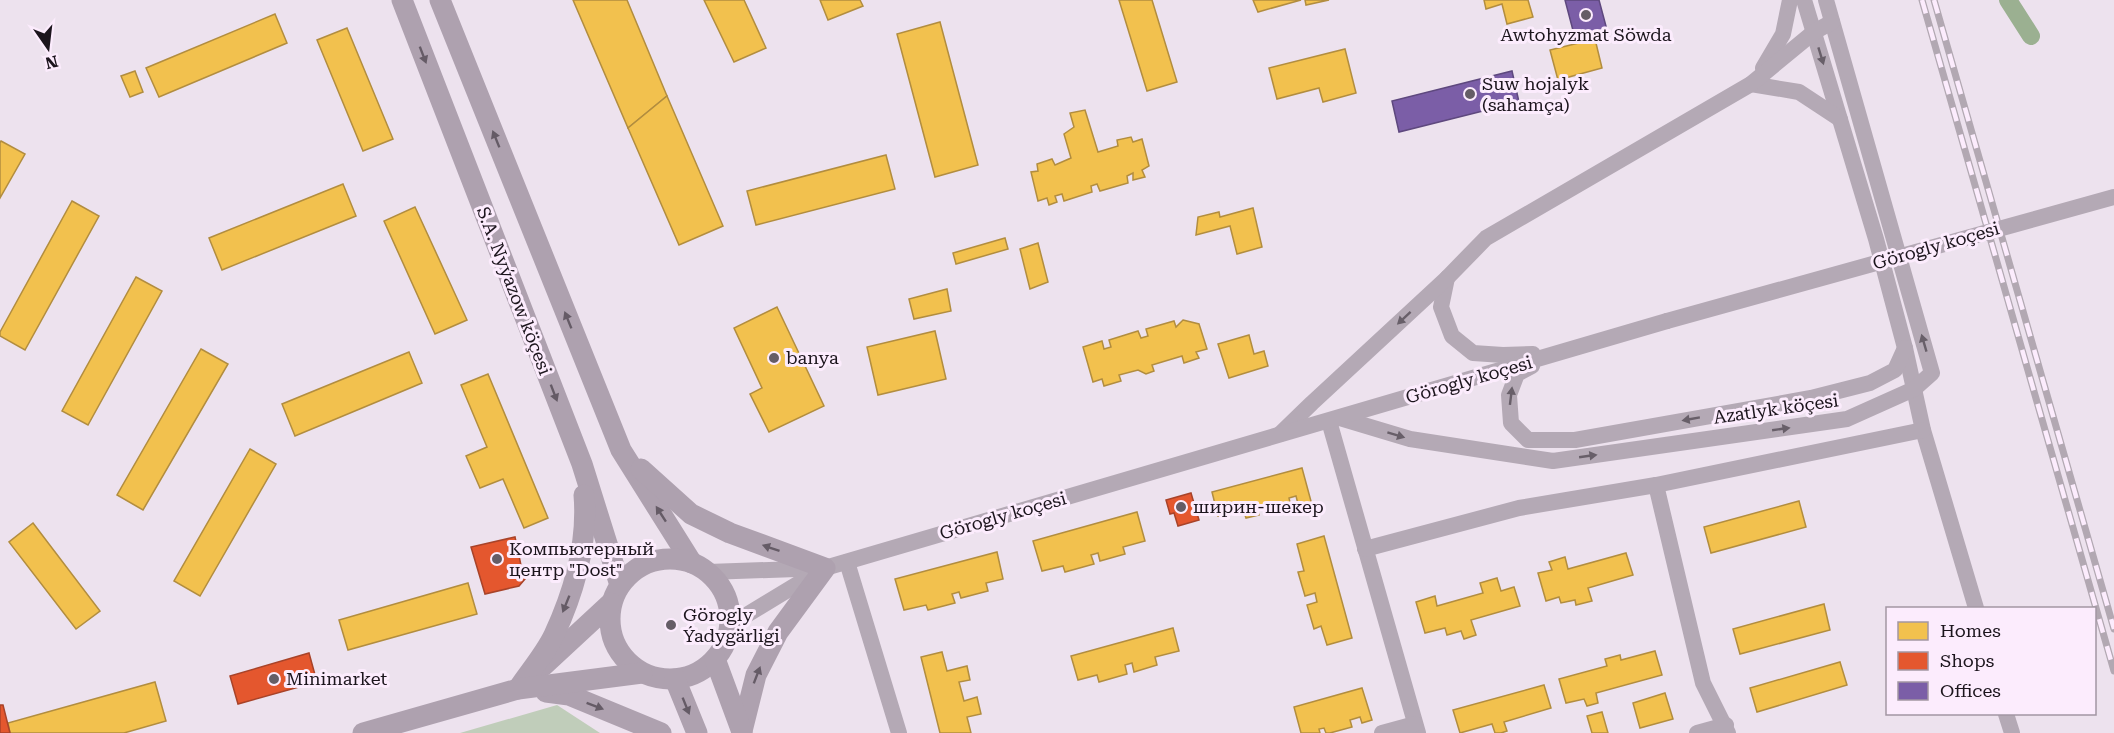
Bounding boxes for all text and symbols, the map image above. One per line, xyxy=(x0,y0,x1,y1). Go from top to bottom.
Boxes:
marker: Awtohyzmat Söwda xyxy=(1579,8,1593,22)
north arrow xyxy=(18,18,78,78)
place label: Awtohyzmat Söwda xyxy=(1501,24,1672,45)
one-way arrow xyxy=(418,46,428,64)
one-way arrow xyxy=(1817,47,1826,65)
text: N xyxy=(43,51,60,73)
place label: Suw hojalyk (sahamça) xyxy=(1482,73,1589,115)
marker: Suw hojalyk (sahamça) xyxy=(1463,87,1477,101)
one-way arrow xyxy=(491,129,501,147)
street label: S.A. Nyýazow köçesi xyxy=(473,204,556,378)
street label: Görogly koçesi xyxy=(1870,217,2002,274)
one-way arrow xyxy=(563,310,573,328)
one-way arrow xyxy=(1397,310,1411,324)
one-way arrow xyxy=(1919,334,1928,352)
place label: banya xyxy=(786,347,839,368)
marker: banya xyxy=(767,351,781,365)
street label: Görogly koçesi xyxy=(1403,351,1535,408)
one-way arrow xyxy=(550,384,559,402)
one-way arrow xyxy=(1507,386,1516,405)
street label: Azatlyk köçesi xyxy=(1712,389,1840,428)
one-way arrow xyxy=(1681,415,1700,424)
one-way arrow xyxy=(1772,424,1791,433)
one-way arrow xyxy=(1387,431,1405,440)
one-way arrow xyxy=(1579,451,1598,461)
street label: Görogly koçesi xyxy=(937,487,1069,544)
place label: ширин-шекер xyxy=(1193,496,1324,517)
marker: ширин-шекер xyxy=(1174,500,1188,514)
one-way arrow xyxy=(656,506,667,522)
place label: Компьютерный центр "Dost" xyxy=(509,538,654,580)
one-way arrow xyxy=(761,542,779,552)
marker: Компьютерный центр "Dost" xyxy=(490,552,504,566)
one-way arrow xyxy=(561,595,570,613)
place label: Görogly Ýadygärligi xyxy=(683,604,780,646)
legend xyxy=(1886,607,2096,715)
marker: Görogly Ýadygärligi xyxy=(664,618,678,632)
text: Homes xyxy=(1940,620,2001,641)
text: Shops xyxy=(1940,650,1994,671)
one-way arrow xyxy=(753,666,762,684)
place label: Minimarket xyxy=(286,668,388,689)
marker: Minimarket xyxy=(267,672,281,686)
text: Offices xyxy=(1940,680,2001,701)
one-way arrow xyxy=(682,697,691,715)
one-way arrow xyxy=(587,701,605,711)

